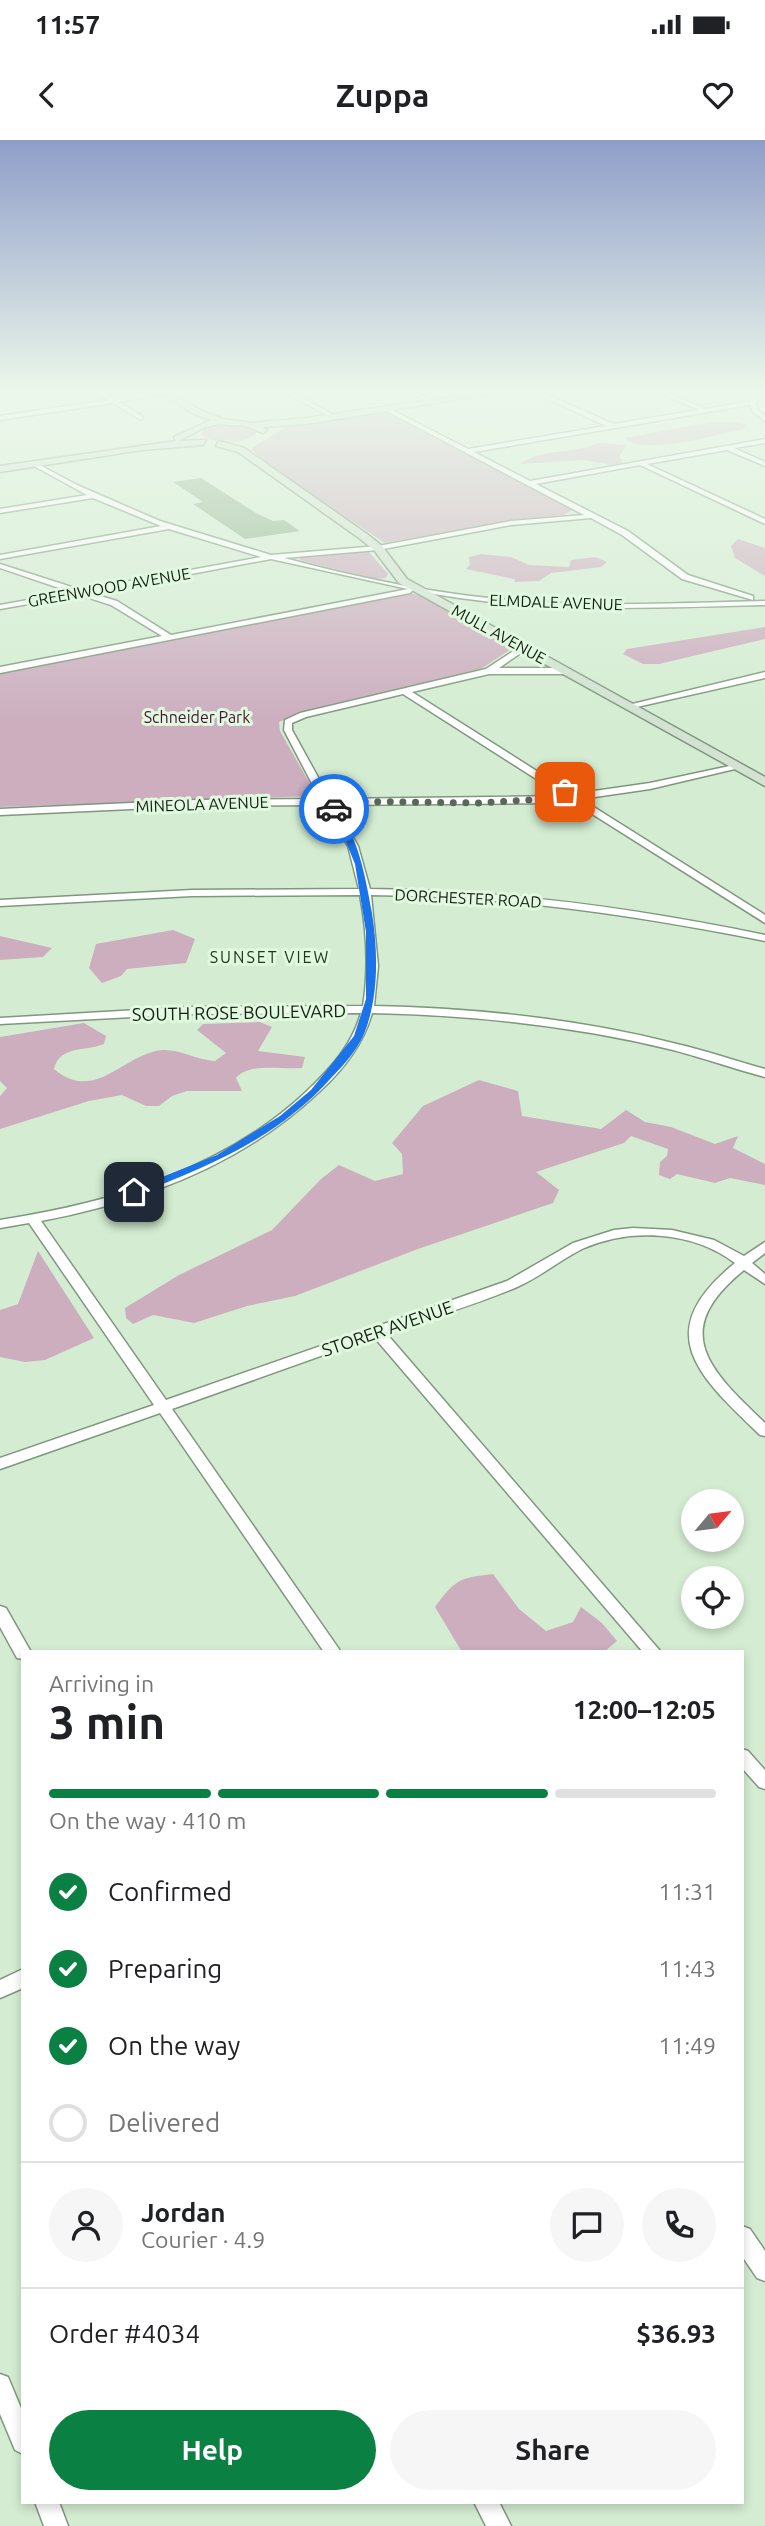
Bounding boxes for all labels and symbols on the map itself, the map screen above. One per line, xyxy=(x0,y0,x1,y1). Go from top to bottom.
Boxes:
street label: GREENWOOD AVENUE xyxy=(26,564,192,610)
street label: ELMDALE AVENUE xyxy=(489,591,623,613)
street label: MULL AVENUE xyxy=(449,601,549,667)
park label: Schneider Park xyxy=(144,708,250,726)
pin xyxy=(535,762,595,822)
courier xyxy=(299,774,369,844)
street label: MINEOLA AVENUE xyxy=(135,793,269,815)
street label: DORCHESTER ROAD xyxy=(394,885,542,911)
district label: SUNSET VIEW xyxy=(210,948,330,966)
street label: SOUTH ROSE BOULEVARD xyxy=(132,1000,346,1024)
pin xyxy=(104,1162,164,1222)
street label: STORER AVENUE xyxy=(319,1296,455,1360)
north arrow xyxy=(681,1489,744,1552)

